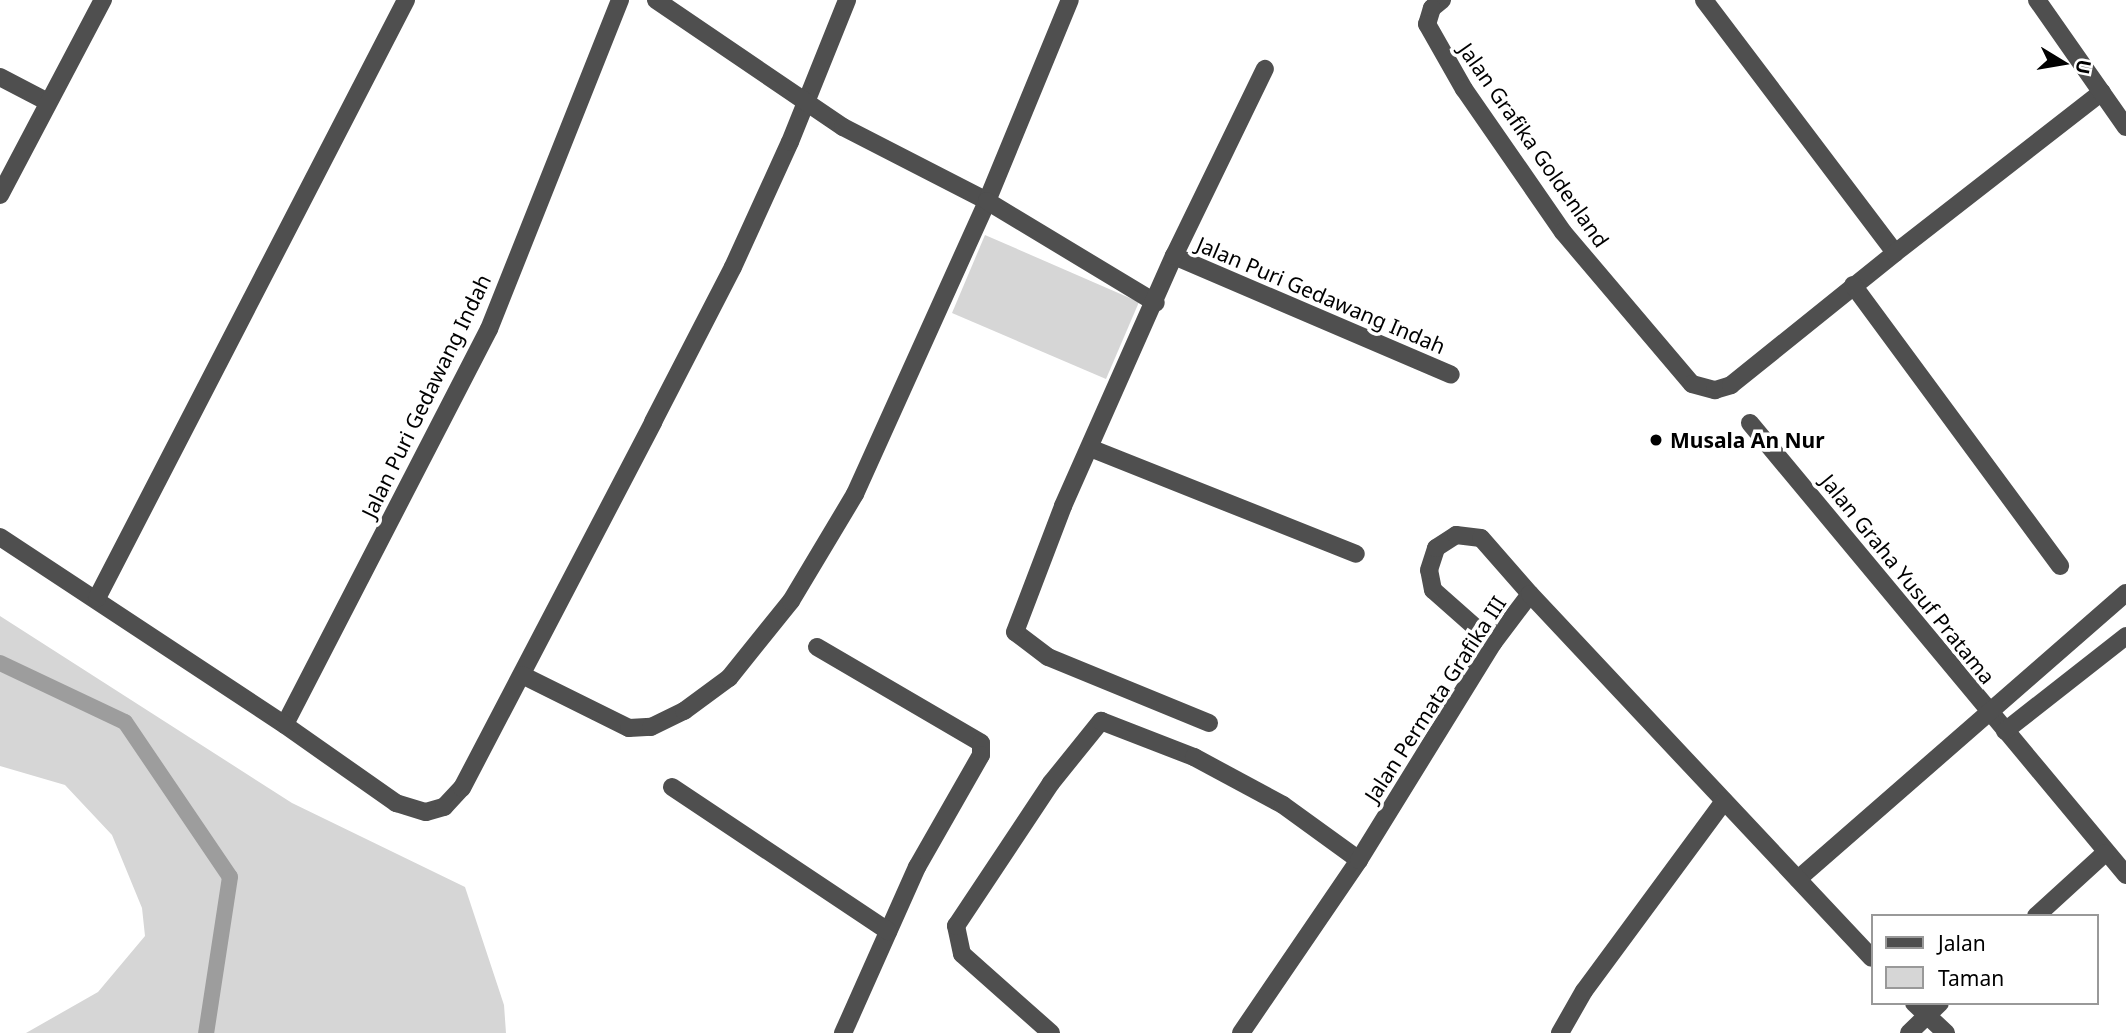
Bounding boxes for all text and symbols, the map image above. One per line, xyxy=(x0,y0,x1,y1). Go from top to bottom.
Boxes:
north arrow xyxy=(2028,28,2098,98)
street label: Jalan Grafika Goldenland xyxy=(1454,38,1614,252)
text: U xyxy=(2069,57,2098,77)
street label: Jalan Puri Gedawang Indah xyxy=(1193,231,1449,359)
street label: Jalan Puri Gedawang Indah xyxy=(356,270,496,522)
place label: Musala An Nur xyxy=(1670,427,1825,453)
marker: Musala An Nur xyxy=(1648,432,1664,448)
street label: Jalan Graha Yusuf Pratama xyxy=(1816,469,2000,689)
street label: Jalan Permata Grafika III xyxy=(1359,591,1511,807)
legend xyxy=(1870,914,2098,1005)
text: Jalan xyxy=(1938,929,1986,957)
text: Taman xyxy=(1938,964,2004,992)

